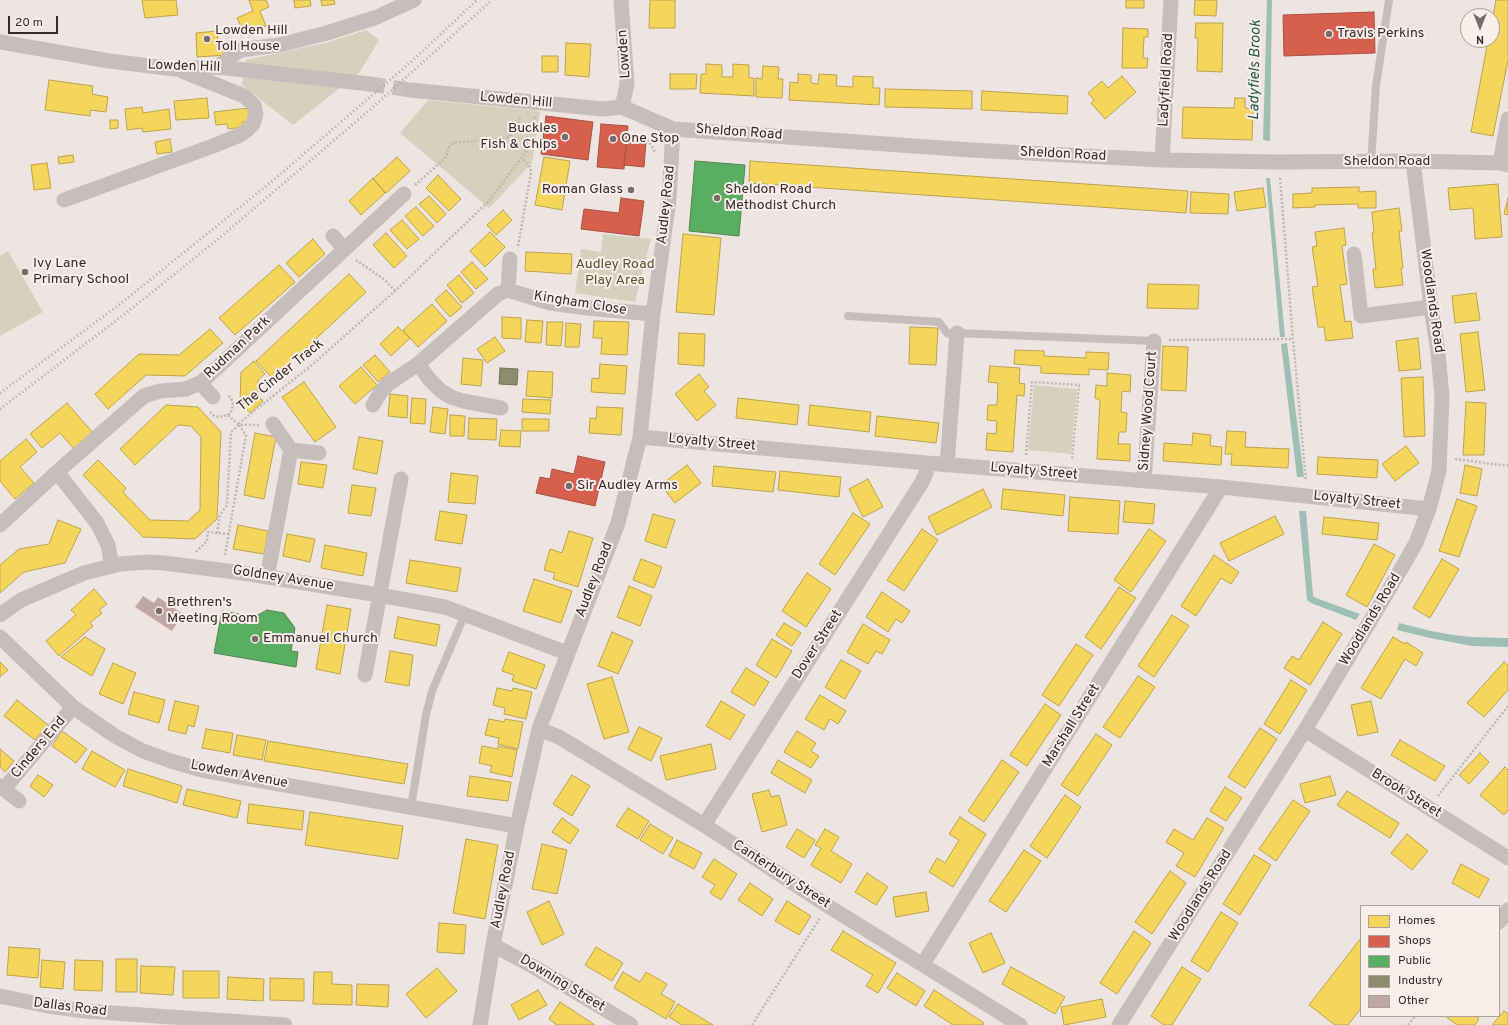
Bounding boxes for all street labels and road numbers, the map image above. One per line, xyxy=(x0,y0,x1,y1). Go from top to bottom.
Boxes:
street label: Lowden xyxy=(615,29,635,79)
street label: Ladyfield Road xyxy=(1156,33,1178,127)
street label: Lowden Hill xyxy=(147,57,221,77)
street label: Lowden Hill xyxy=(479,89,553,113)
street label: Sheldon Road xyxy=(695,122,783,144)
street label: Sheldon Road xyxy=(1019,144,1107,166)
street label: Sheldon Road xyxy=(1344,154,1430,170)
street label: Audley Road xyxy=(655,165,679,245)
street label: Woodlands Road xyxy=(1415,248,1447,354)
street label: Kingham Close xyxy=(532,288,628,320)
street label: Rudman Park xyxy=(201,313,275,383)
street label: The Cinder Track xyxy=(234,336,328,416)
street label: Sidney Wood Court xyxy=(1136,350,1162,472)
street label: Loyalty Street xyxy=(667,431,757,455)
street label: Loyalty Street xyxy=(989,460,1079,484)
street label: Loyalty Street xyxy=(1312,488,1402,514)
street label: Audley Road xyxy=(573,540,617,620)
street label: Goldney Avenue xyxy=(231,563,335,595)
street label: Woodlands Road xyxy=(1337,571,1405,669)
street label: Dover Street xyxy=(789,607,847,683)
street label: Marshall Street xyxy=(1040,681,1104,771)
street label: Cinders End xyxy=(8,714,70,782)
street label: Lowden Avenue xyxy=(189,757,289,793)
street label: Brook Street xyxy=(1368,766,1444,822)
street label: Canterbury Street xyxy=(729,837,833,913)
street label: Woodlands Road xyxy=(1166,847,1236,945)
street label: Audley Road xyxy=(488,850,520,930)
street label: Downing Street xyxy=(516,952,608,1016)
street label: Dallas Road xyxy=(32,995,108,1021)

